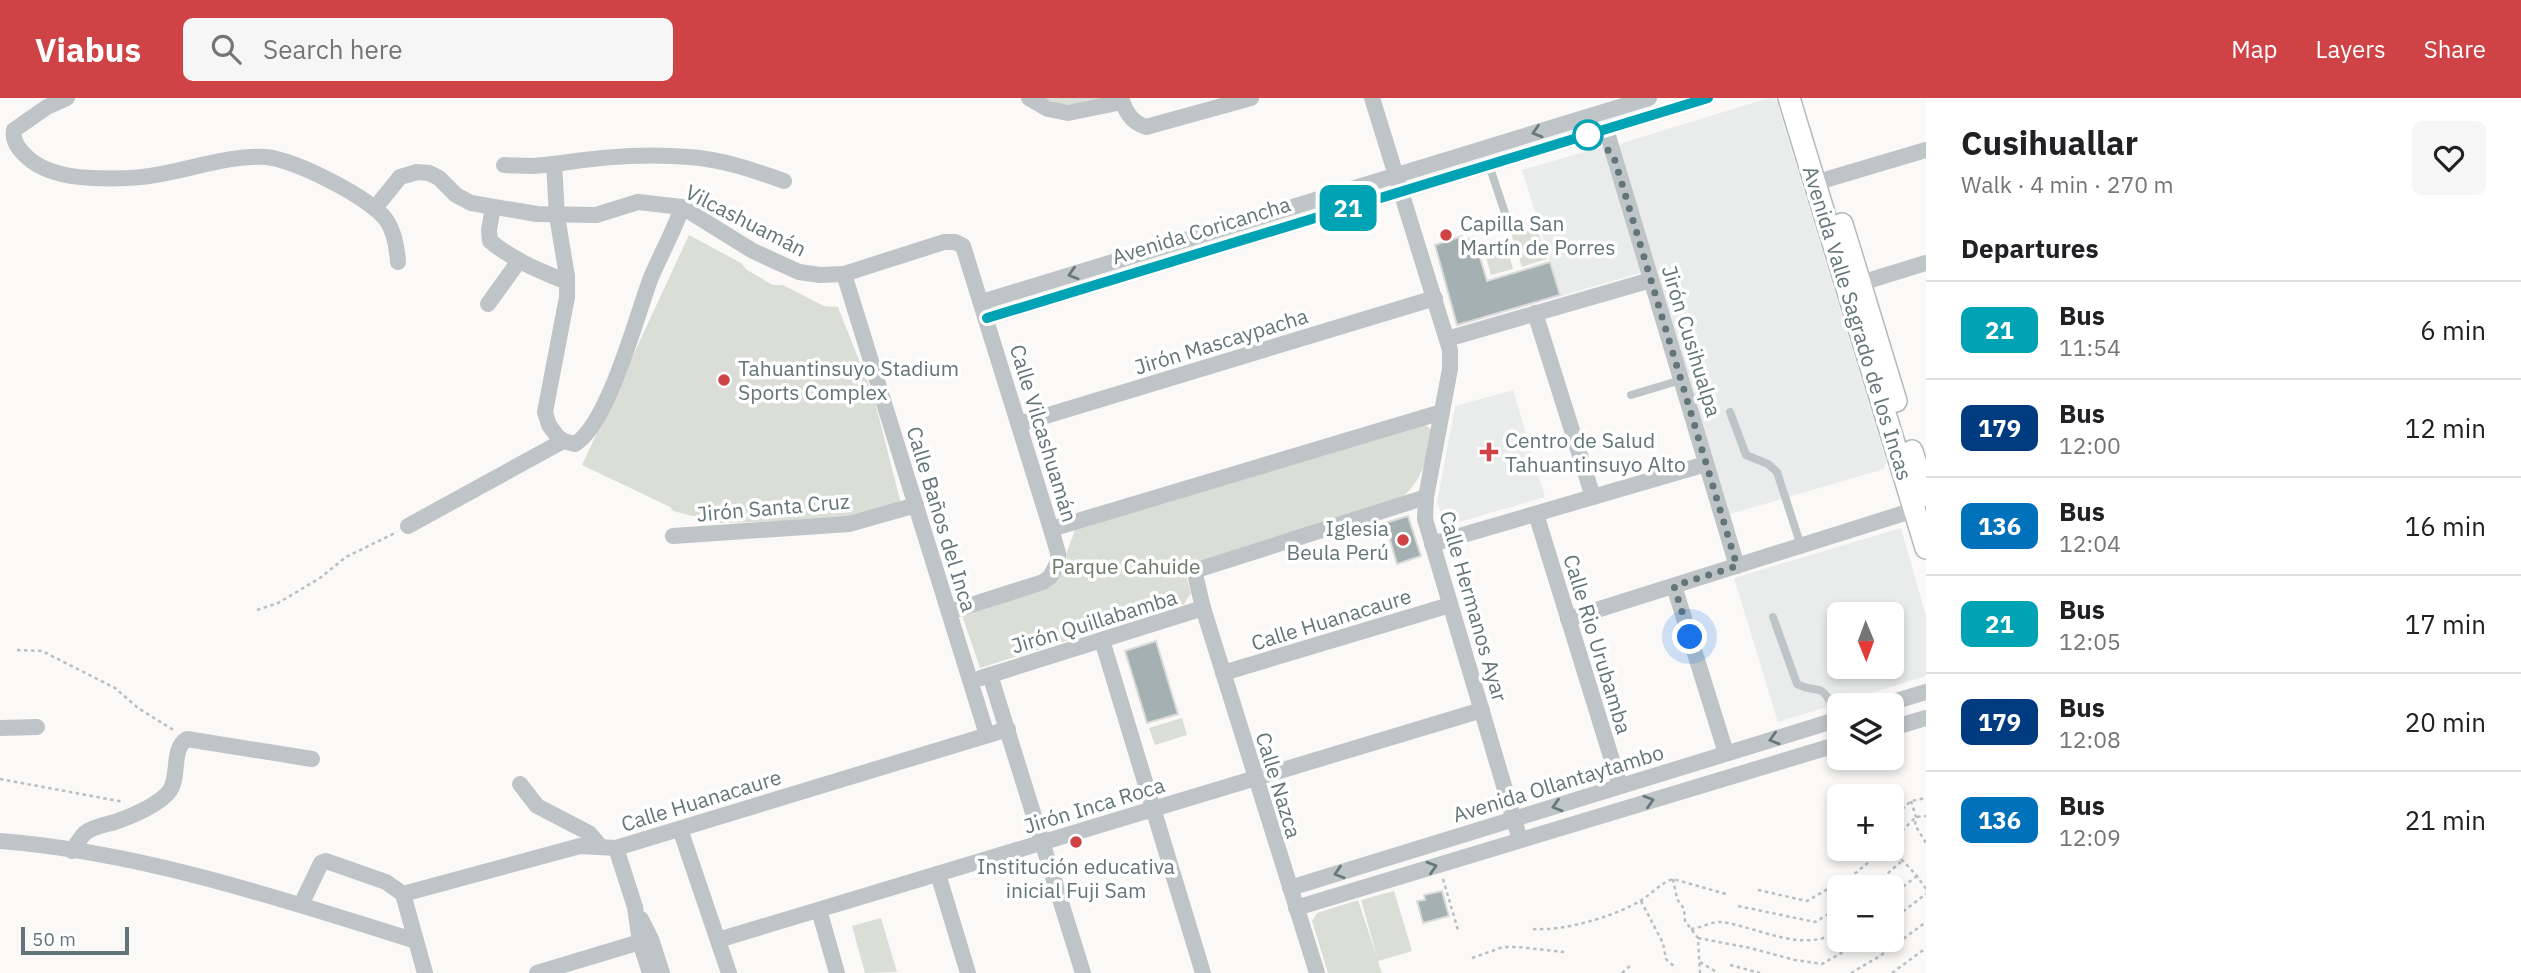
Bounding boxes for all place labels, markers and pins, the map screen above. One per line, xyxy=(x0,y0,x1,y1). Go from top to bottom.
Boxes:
unlabelled marker xyxy=(1573,120,1603,150)
place label: Capilla San Martín de Porres xyxy=(1460,209,1615,261)
marker: Capilla San Martín de Porres xyxy=(1438,227,1454,243)
place label: Tahuantinsuyo Stadium Sports Complex xyxy=(738,354,959,406)
marker: Tahuantinsuyo Stadium Sports Complex xyxy=(716,372,732,388)
place label: Centro de Salud Tahuantinsuyo Alto xyxy=(1505,426,1686,478)
marker: Centro de Salud Tahuantinsuyo Alto xyxy=(1479,442,1499,462)
place label: Iglesia Beula Perú xyxy=(1286,514,1389,566)
marker: Iglesia Beula Perú xyxy=(1395,532,1411,548)
marker: Institución educativa inicial Fuji Sam xyxy=(1068,834,1084,850)
place label: Institución educativa inicial Fuji Sam xyxy=(977,852,1175,904)

